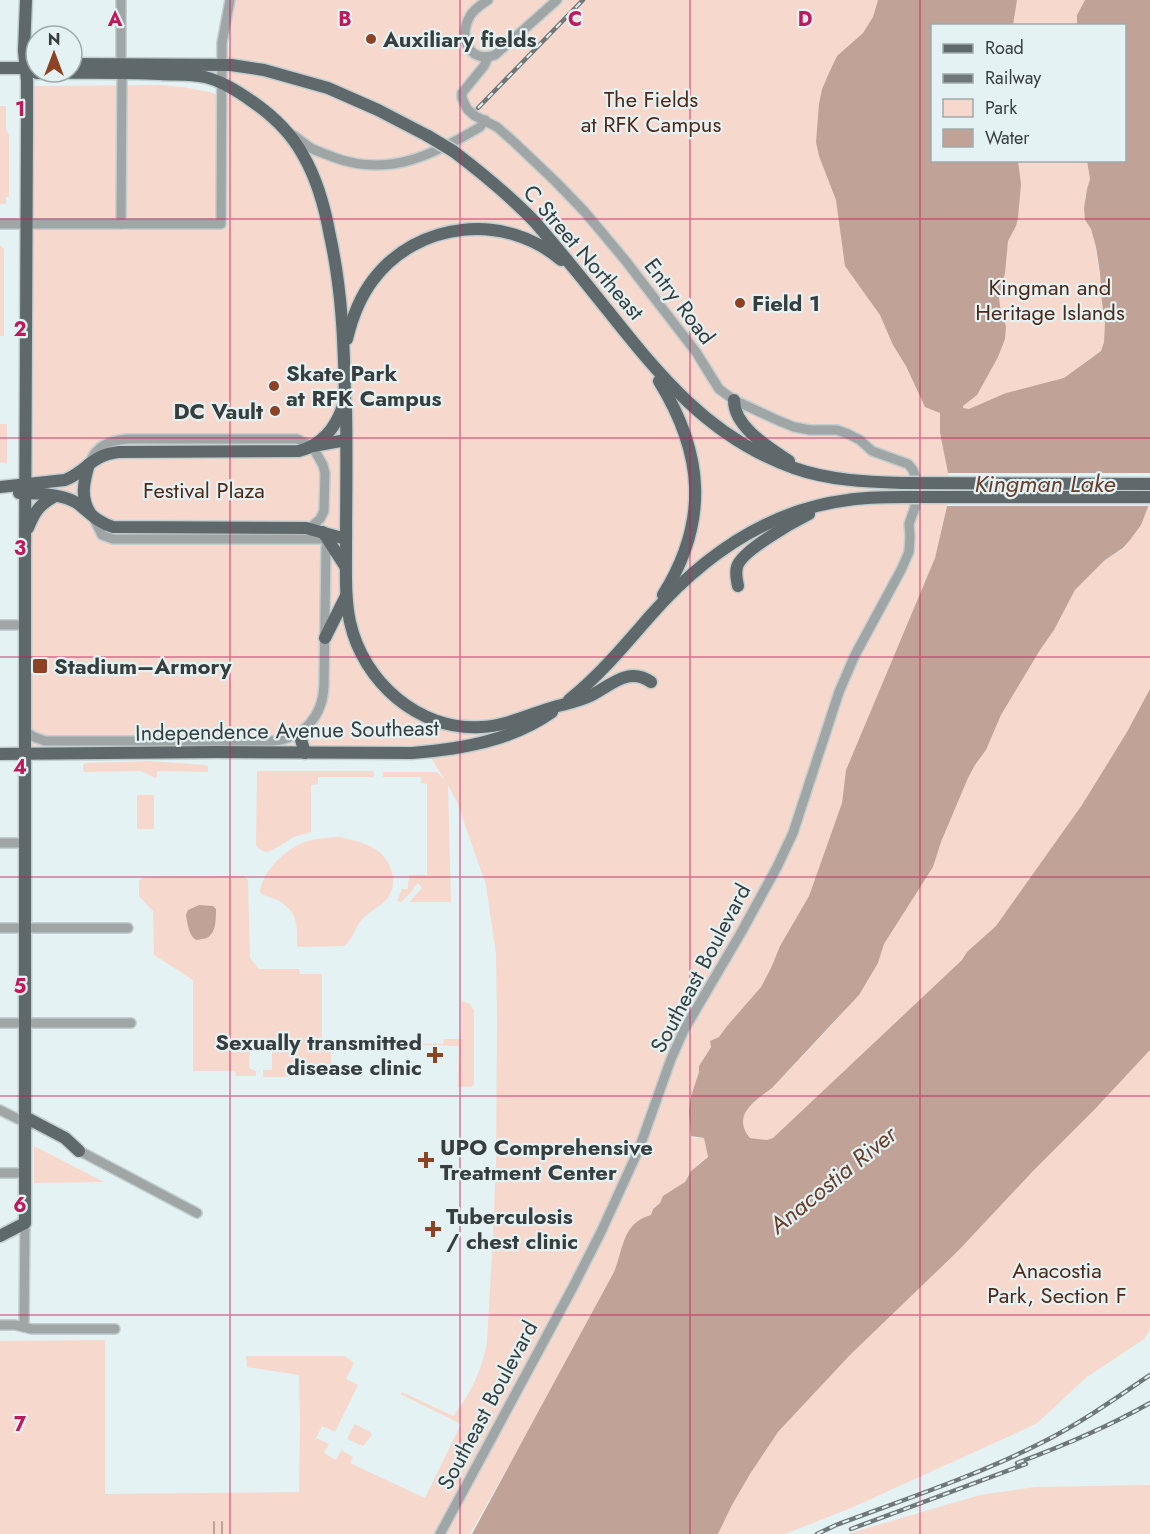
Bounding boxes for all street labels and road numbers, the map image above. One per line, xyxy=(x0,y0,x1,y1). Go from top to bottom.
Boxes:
street label: C Street Northeast xyxy=(516,177,652,327)
street label: Entry Road xyxy=(637,251,723,351)
street label: Independence Avenue Southeast xyxy=(135,711,440,749)
street label: Southeast Boulevard xyxy=(642,878,758,1058)
street label: Southeast Boulevard xyxy=(429,1315,545,1495)

